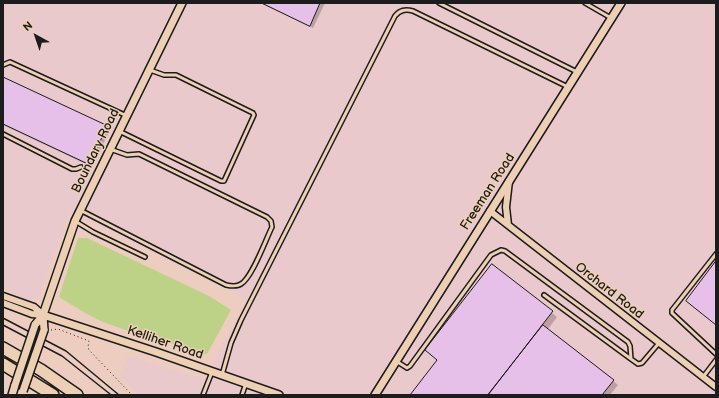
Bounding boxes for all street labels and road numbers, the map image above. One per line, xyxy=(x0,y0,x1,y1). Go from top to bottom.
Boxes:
street label: Boundary Road xyxy=(69,106,123,196)
street label: Freeman Road xyxy=(457,151,519,233)
street label: Orchard Road xyxy=(572,259,646,323)
street label: Kelliher Road xyxy=(125,323,205,363)

